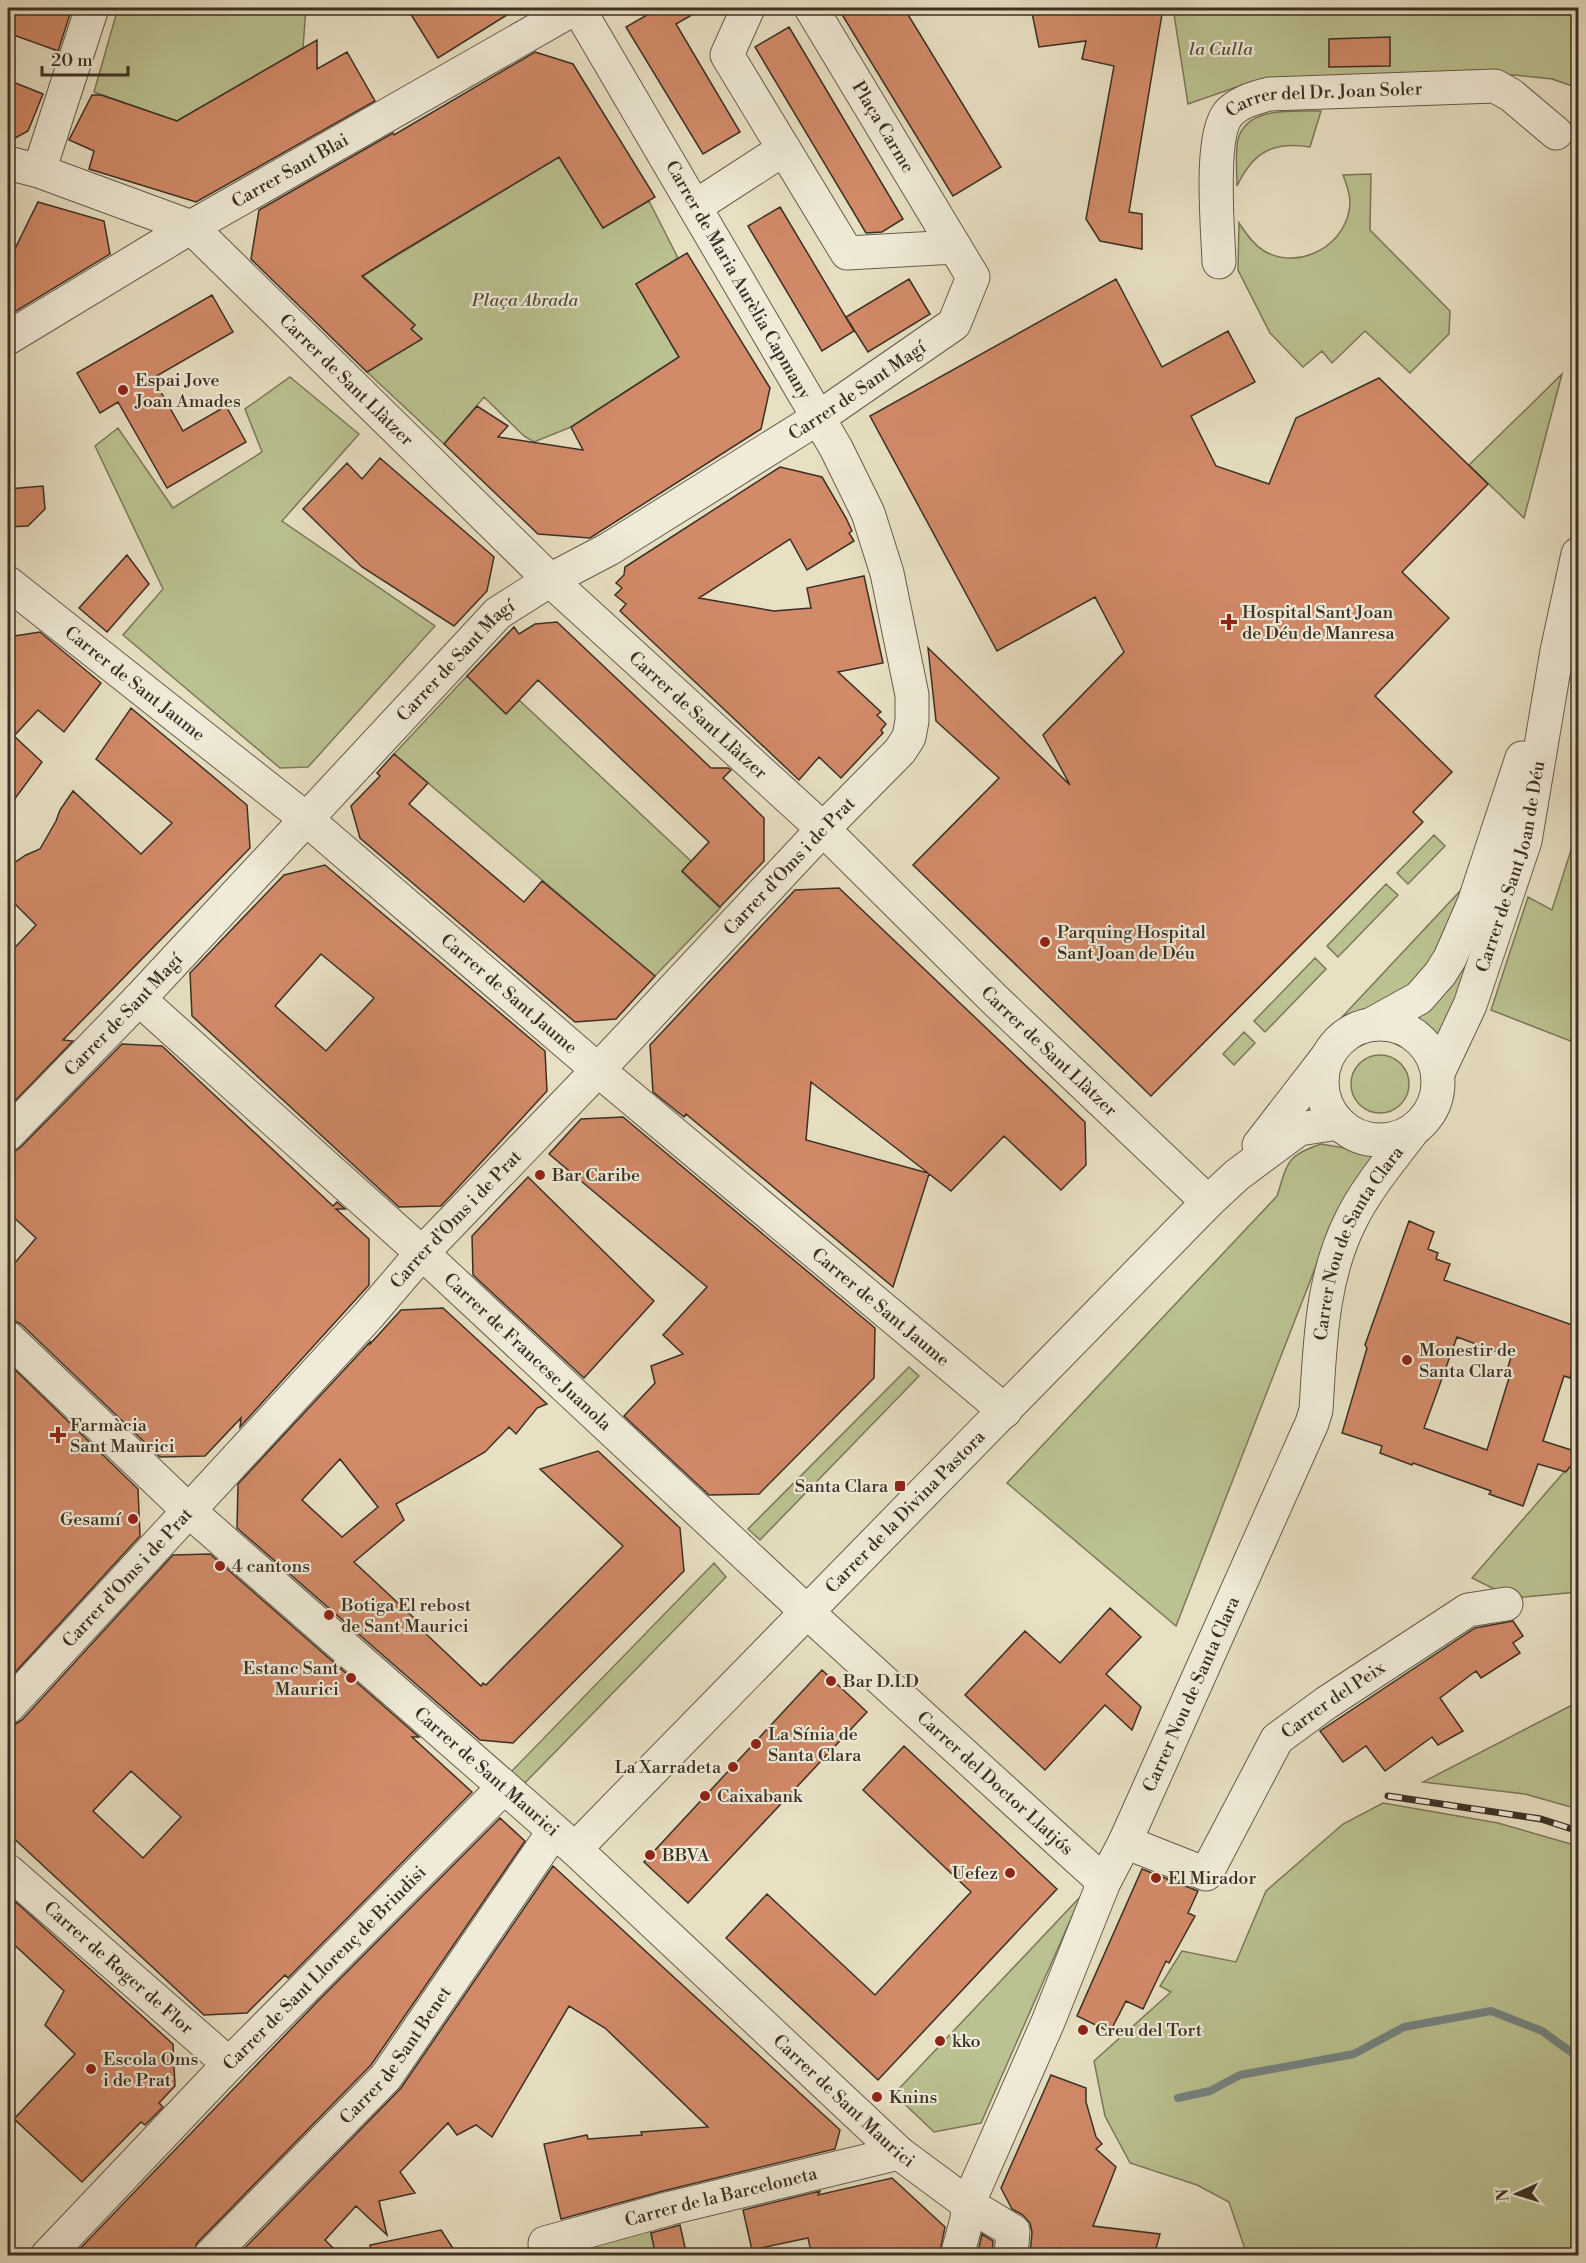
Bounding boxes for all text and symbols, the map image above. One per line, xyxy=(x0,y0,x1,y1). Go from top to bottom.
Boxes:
park label: la Culla xyxy=(1189,38,1254,61)
scale bar xyxy=(42,39,128,77)
text: 20 m xyxy=(51,49,93,72)
street label: Plaça Carme xyxy=(847,77,919,177)
street label: Carrer del Dr. Joan Soler xyxy=(1221,77,1423,122)
street label: Carrer Sant Blai xyxy=(227,128,353,213)
street label: Carrer de Maria Aurèlia Capmany xyxy=(660,156,816,404)
park label: Plaça Abrada xyxy=(471,289,579,312)
street label: Carrer de Sant Llàtzer xyxy=(274,309,419,451)
street label: Carrer de Sant Magí xyxy=(784,335,931,445)
place label: Espai Jove Joan Amades xyxy=(134,369,241,413)
marker: Espai Jove Joan Amades xyxy=(116,383,130,397)
street label: Carrer de Sant Magí xyxy=(392,593,520,726)
place label: Hospital Sant Joan de Déu de Manresa xyxy=(1242,601,1395,645)
marker: Hospital Sant Joan de Déu de Manresa xyxy=(1220,613,1238,631)
street label: Carrer de Sant Jaume xyxy=(60,621,210,746)
street label: Carrer de Sant Llàtzer xyxy=(624,646,772,784)
street label: Carrer de Sant Joan de Déu xyxy=(1470,758,1550,975)
street label: Carrer d'Oms i de Prat xyxy=(718,791,860,940)
place label: Parquing Hospital Sant Joan de Déu xyxy=(1057,921,1207,965)
street label: Carrer de Sant Jaume xyxy=(436,928,582,1059)
marker: Parquing Hospital Sant Joan de Déu xyxy=(1038,935,1052,949)
street label: Carrer de Sant Magí xyxy=(59,947,188,1081)
street label: Carrer de Sant Llàtzer xyxy=(976,981,1122,1121)
street label: Carrer Nou de Santa Clara xyxy=(1309,1141,1409,1342)
street label: Carrer d'Oms i de Prat xyxy=(385,1145,527,1293)
place label: Bar Caribe xyxy=(551,1164,640,1187)
marker: Bar Caribe xyxy=(533,1168,547,1182)
street label: Carrer de Sant Jaume xyxy=(807,1242,954,1371)
street label: Carrer de Francesc Juanola xyxy=(439,1268,617,1436)
place label: Monestir de Santa Clara xyxy=(1419,1339,1516,1383)
marker: Monestir de Santa Clara xyxy=(1400,1353,1414,1367)
place label: Farmàcia Sant Maurici xyxy=(70,1414,175,1458)
street label: Carrer de la Divina Pastora xyxy=(820,1425,991,1598)
marker: Farmàcia Sant Maurici xyxy=(51,1428,65,1442)
place label: Santa Clara xyxy=(795,1475,889,1498)
marker: Santa Clara xyxy=(893,1479,907,1493)
street label: Carrer d'Oms i de Prat xyxy=(57,1502,198,1652)
place label: Gesamí xyxy=(60,1508,122,1531)
marker: Gesamí xyxy=(126,1512,140,1526)
place label: 4 cantons xyxy=(232,1555,310,1578)
marker: 4 cantons xyxy=(213,1559,227,1573)
street label: Carrer Nou de Santa Clara xyxy=(1137,1592,1245,1795)
place label: Botiga El rebost de Sant Maurici xyxy=(340,1594,472,1638)
marker: Botiga El rebost de Sant Maurici xyxy=(322,1608,336,1622)
street label: Carrer del Peix xyxy=(1276,1655,1390,1744)
place label: Estanc Sant Maurici xyxy=(243,1657,340,1701)
place label: Bar D.I.D xyxy=(842,1670,919,1693)
marker: Estanc Sant Maurici xyxy=(344,1671,358,1685)
marker: Bar D.I.D xyxy=(824,1674,838,1688)
street label: Carrer de Sant Maurici xyxy=(409,1702,564,1841)
street label: Carrer del Doctor Llatjós xyxy=(912,1706,1078,1860)
place label: La Sínia de Santa Clara xyxy=(768,1723,862,1767)
marker: La Sínia de Santa Clara xyxy=(749,1737,763,1751)
place label: La Xarradeta xyxy=(614,1756,722,1779)
marker: La Xarradeta xyxy=(726,1760,740,1774)
place label: Caixabank xyxy=(717,1785,804,1808)
marker: Caixabank xyxy=(698,1789,712,1803)
place label: BBVA xyxy=(661,1844,710,1867)
marker: BBVA xyxy=(643,1848,657,1862)
street label: Carrer de Sant Llorenç de Brindisi xyxy=(218,1861,431,2075)
place label: Uefez xyxy=(952,1862,998,1885)
marker: Uefez xyxy=(1003,1866,1017,1880)
place label: El Mirador xyxy=(1168,1867,1256,1890)
marker: El Mirador xyxy=(1149,1871,1163,1885)
street label: Carrer de Roger de Flor xyxy=(39,1896,198,2039)
street label: Carrer de Sant Benet xyxy=(335,1981,456,2129)
place label: Creu del Tort xyxy=(1095,2019,1203,2042)
marker: Creu del Tort xyxy=(1076,2023,1090,2037)
street label: Carrer de Sant Maurici xyxy=(768,2029,920,2172)
place label: kko xyxy=(952,2030,981,2053)
marker: kko xyxy=(933,2034,947,2048)
place label: Escola Oms i de Prat xyxy=(103,2048,199,2092)
marker: Escola Oms i de Prat xyxy=(84,2062,98,2076)
place label: Knins xyxy=(889,2086,938,2109)
marker: Knins xyxy=(870,2090,884,2104)
street label: Carrer de la Barceloneta xyxy=(622,2161,820,2232)
north arrow xyxy=(1487,2164,1547,2224)
text: N xyxy=(1493,2188,1513,2202)

